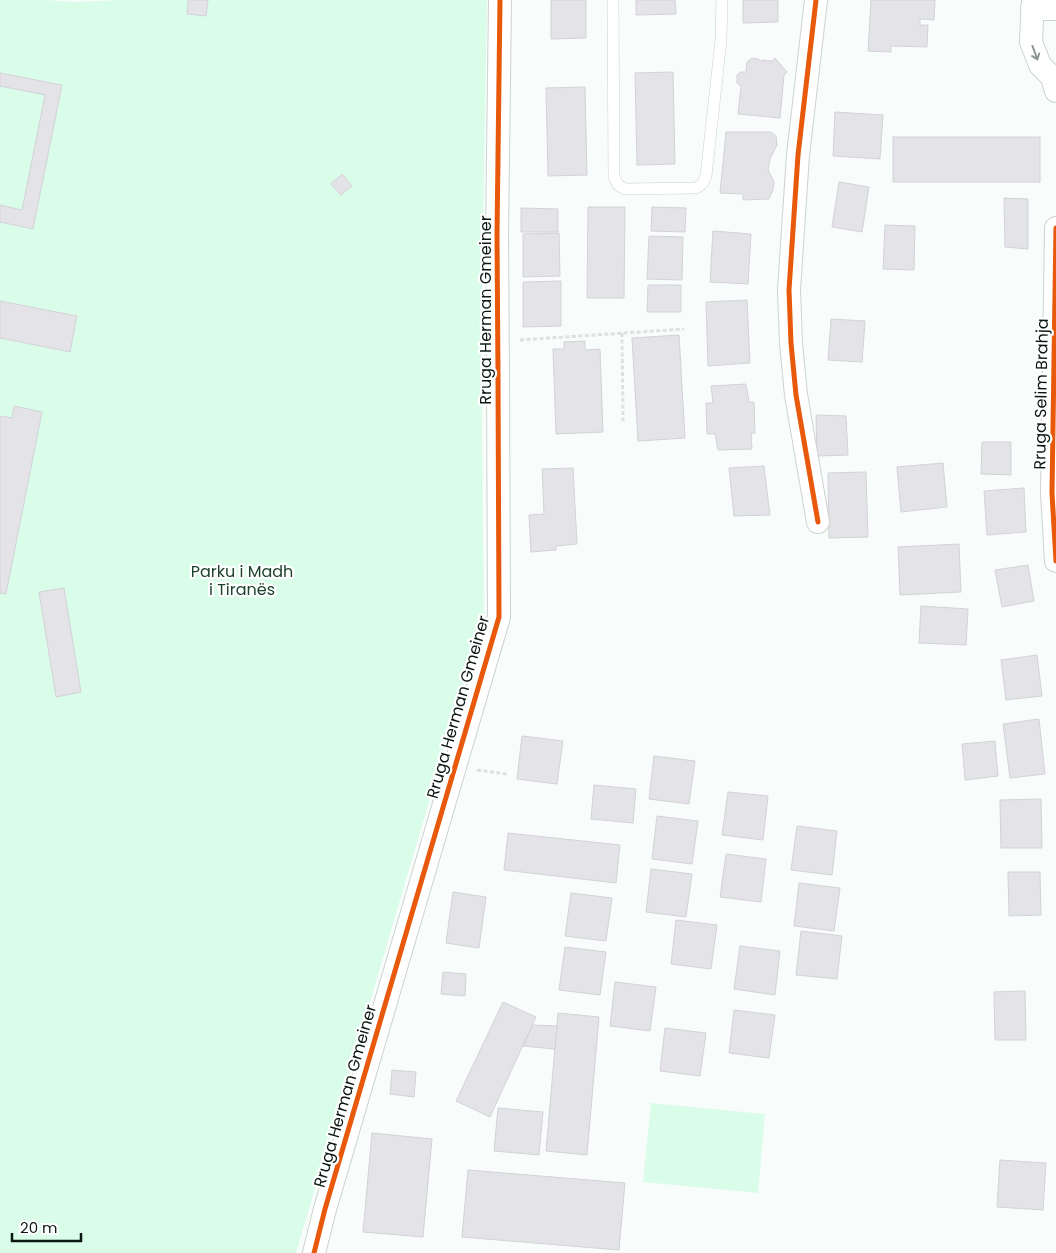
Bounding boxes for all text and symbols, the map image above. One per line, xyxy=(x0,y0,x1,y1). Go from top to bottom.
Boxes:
one-way arrow xyxy=(1031,45,1040,60)
street label: Rruga Herman Gmeiner xyxy=(474,215,497,405)
street label: Rruga Selim Brahja xyxy=(1028,318,1054,470)
park label: Parku i Madh i Tiranës xyxy=(191,560,293,601)
street label: Rruga Herman Gmeiner xyxy=(421,613,495,801)
street label: Rruga Herman Gmeiner xyxy=(308,1002,382,1190)
scale bar xyxy=(12,1210,81,1242)
text: 20 m xyxy=(20,1217,58,1238)

